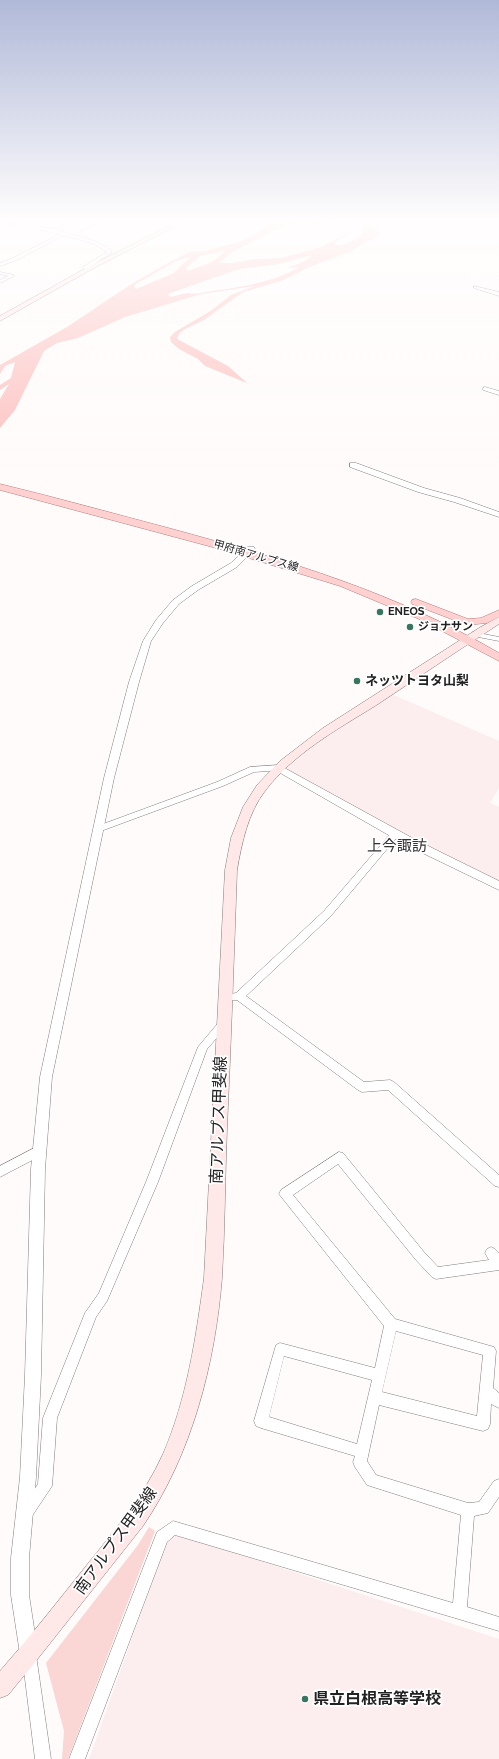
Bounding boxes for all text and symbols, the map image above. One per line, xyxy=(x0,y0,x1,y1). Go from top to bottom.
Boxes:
street label: 甲府南アルプス線 xyxy=(212,538,300,574)
place label: ENEOS xyxy=(388,605,425,619)
marker: ENEOS xyxy=(375,607,385,617)
place label: ジョナサン xyxy=(418,620,473,634)
marker: ジョナサン xyxy=(405,622,415,632)
place label: ネッツトヨタ山梨 xyxy=(365,673,469,689)
marker: ネッツトヨタ山梨 xyxy=(352,676,362,686)
district label: 上今諏訪 xyxy=(367,837,427,855)
street label: 南アルプス甲斐線 xyxy=(207,1056,231,1184)
street label: 南アルプス甲斐線 xyxy=(71,1484,161,1598)
place label: 県立白根高等学校 xyxy=(313,1689,441,1709)
marker: 県立白根高等学校 xyxy=(300,1694,310,1704)

